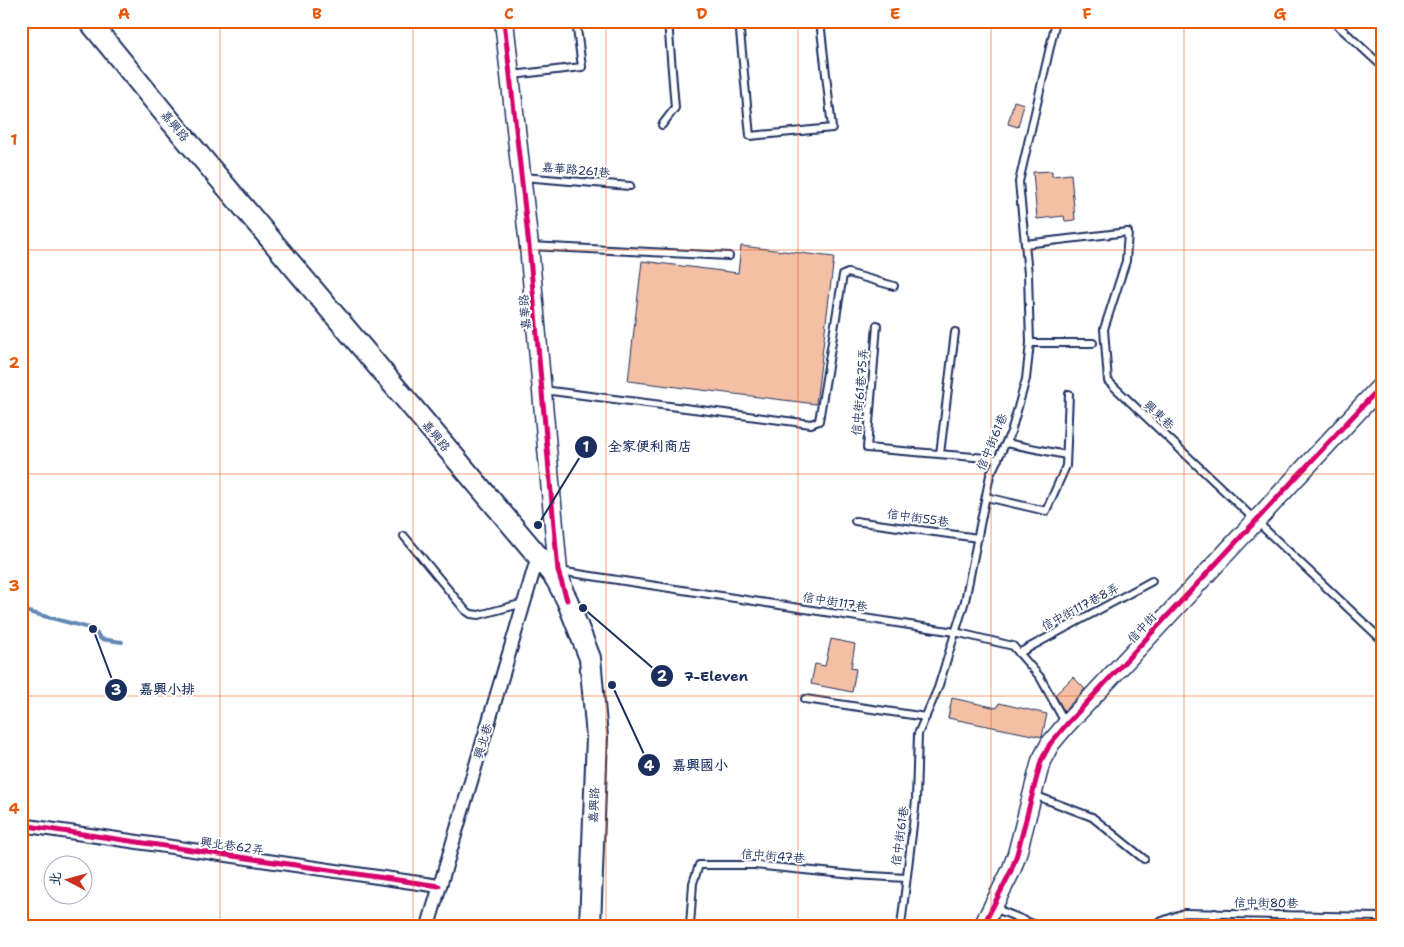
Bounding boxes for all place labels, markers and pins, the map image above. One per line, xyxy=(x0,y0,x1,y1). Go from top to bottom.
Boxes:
callout: 全家便利商店 xyxy=(573,432,702,461)
callout: 7-Eleven xyxy=(649,661,758,690)
callout: 嘉興小排 xyxy=(104,675,205,704)
callout: 嘉興國小 xyxy=(637,751,738,780)

